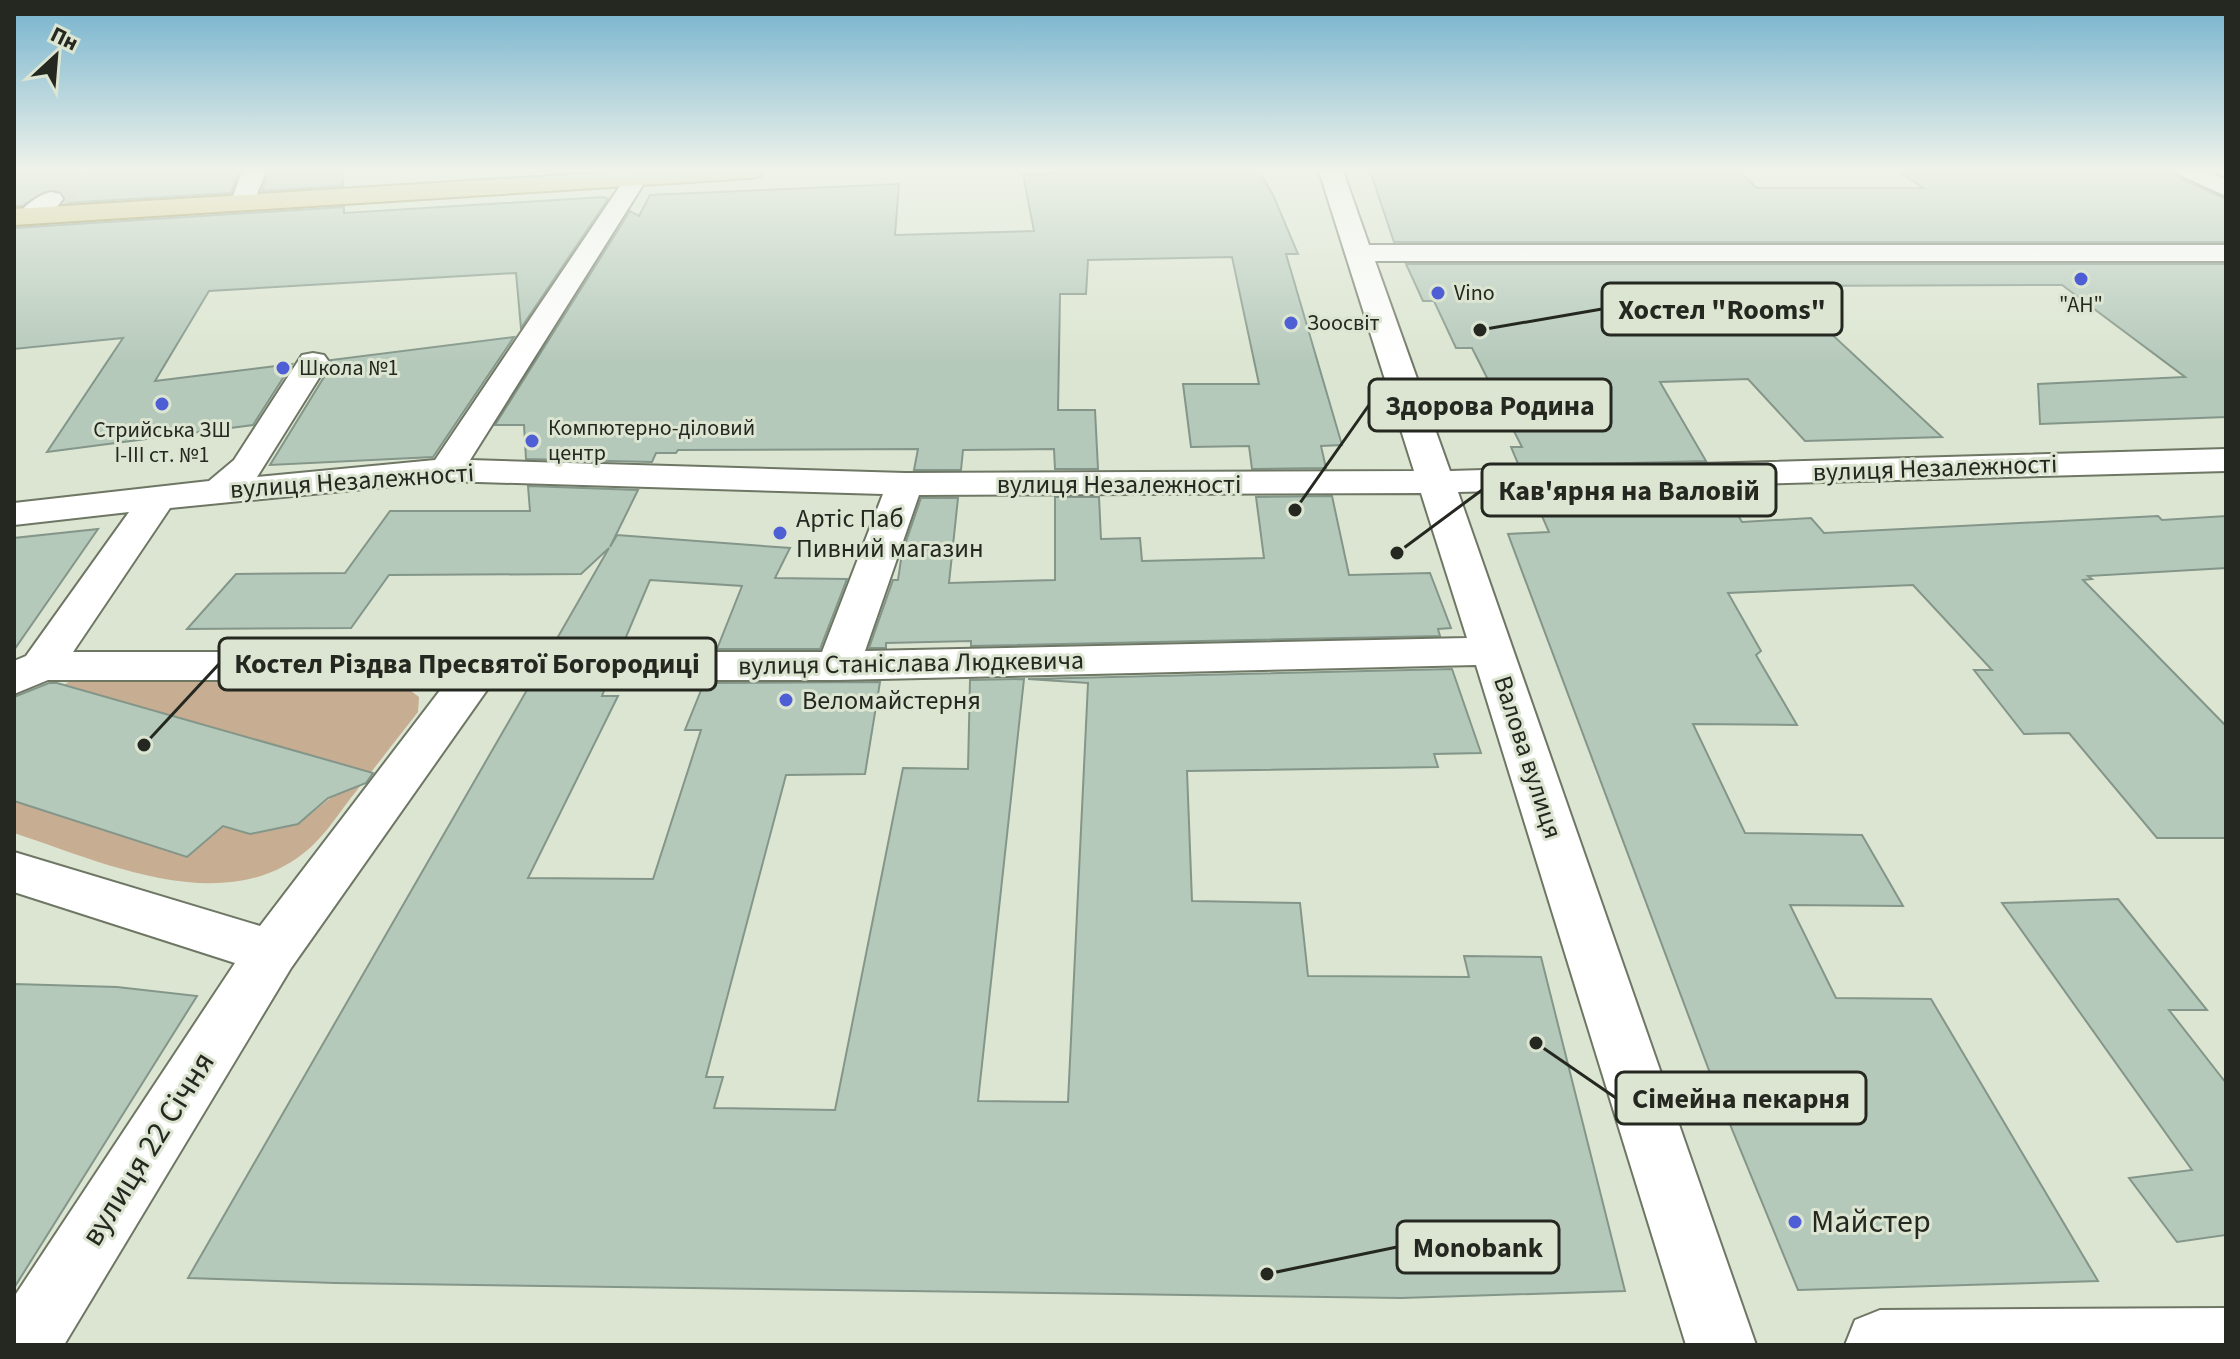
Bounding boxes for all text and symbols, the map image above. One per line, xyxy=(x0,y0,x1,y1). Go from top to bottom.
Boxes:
north arrow xyxy=(16,16,96,96)
text: Пн xyxy=(45,19,84,59)
marker: "АН" xyxy=(2072,270,2090,288)
place label: Vino xyxy=(1454,277,1495,309)
callout: Хостел "Rooms" xyxy=(1602,283,1842,335)
marker: Vino xyxy=(1429,284,1447,302)
place label: "АН" xyxy=(2059,289,2103,321)
text: Хостел "Rooms" xyxy=(1618,290,1826,330)
place label: Зоосвіт xyxy=(1307,307,1380,339)
marker: Зоосвіт xyxy=(1282,314,1300,332)
place label: Школа №1 xyxy=(299,352,398,384)
marker: Школа №1 xyxy=(274,359,292,377)
callout: Здорова Родина xyxy=(1369,379,1611,431)
text: Здорова Родина xyxy=(1385,386,1595,426)
marker: Стрийська ЗШ І-ІІІ ст. №1 xyxy=(153,395,171,413)
place label: Компютерно-діловий центр xyxy=(548,412,755,469)
place label: Стрийська ЗШ І-ІІІ ст. №1 xyxy=(93,414,231,471)
marker: Компютерно-діловий центр xyxy=(523,432,541,450)
street label: вулиця Незалежності xyxy=(1812,445,2058,491)
street label: вулиця Незалежності xyxy=(229,454,475,508)
callout: Кав'ярня на Валовій xyxy=(1482,464,1776,516)
street label: вулиця Незалежності xyxy=(997,466,1241,503)
text: Кав'ярня на Валовій xyxy=(1498,471,1760,511)
place label: Артіс Паб Пивний магазин xyxy=(796,500,984,567)
marker: Артіс Паб Пивний магазин xyxy=(771,524,789,542)
callout: Костел Різдва Пресвятої Богородиці xyxy=(219,638,716,690)
street label: вулиця Станіслава Людкевича xyxy=(738,641,1084,685)
text: Костел Різдва Пресвятої Богородиці xyxy=(234,644,700,684)
street label: Валова вулиця xyxy=(1484,671,1572,843)
place label: Веломайстерня xyxy=(802,682,981,719)
marker: Веломайстерня xyxy=(777,691,795,709)
street label: вулиця 22 Січня xyxy=(70,1043,226,1255)
callout: Сімейна пекарня xyxy=(1616,1072,1866,1124)
text: Сімейна пекарня xyxy=(1632,1079,1850,1119)
place label: Майстер xyxy=(1811,1199,1931,1245)
marker: Майстер xyxy=(1786,1213,1804,1231)
callout: Monobank xyxy=(1397,1221,1559,1273)
text: Monobank xyxy=(1413,1228,1544,1268)

